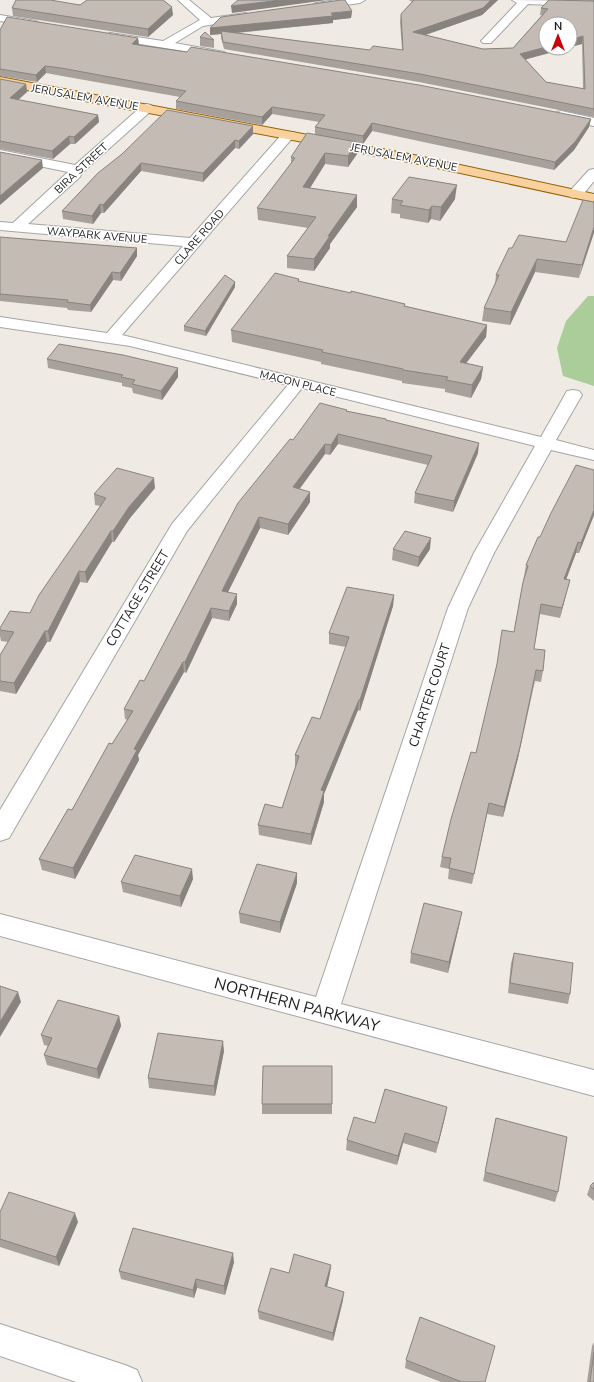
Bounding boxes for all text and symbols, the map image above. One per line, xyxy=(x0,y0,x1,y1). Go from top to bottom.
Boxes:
north arrow xyxy=(538,16,578,56)
text: N xyxy=(554,19,562,34)
street label: JERUSALEM AVENUE xyxy=(29,80,140,114)
street label: BIRA STREET xyxy=(51,139,112,197)
street label: JERUSALEM AVENUE xyxy=(348,140,459,175)
street label: CLARE ROAD xyxy=(171,206,228,268)
street label: WAYPARK AVENUE xyxy=(46,224,148,247)
street label: MACON PLACE xyxy=(258,367,338,400)
street label: COTTAGE STREET xyxy=(102,547,174,650)
street label: CHARTER COURT xyxy=(405,641,455,750)
street label: NORTHERN PARKWAY xyxy=(212,972,382,1038)

